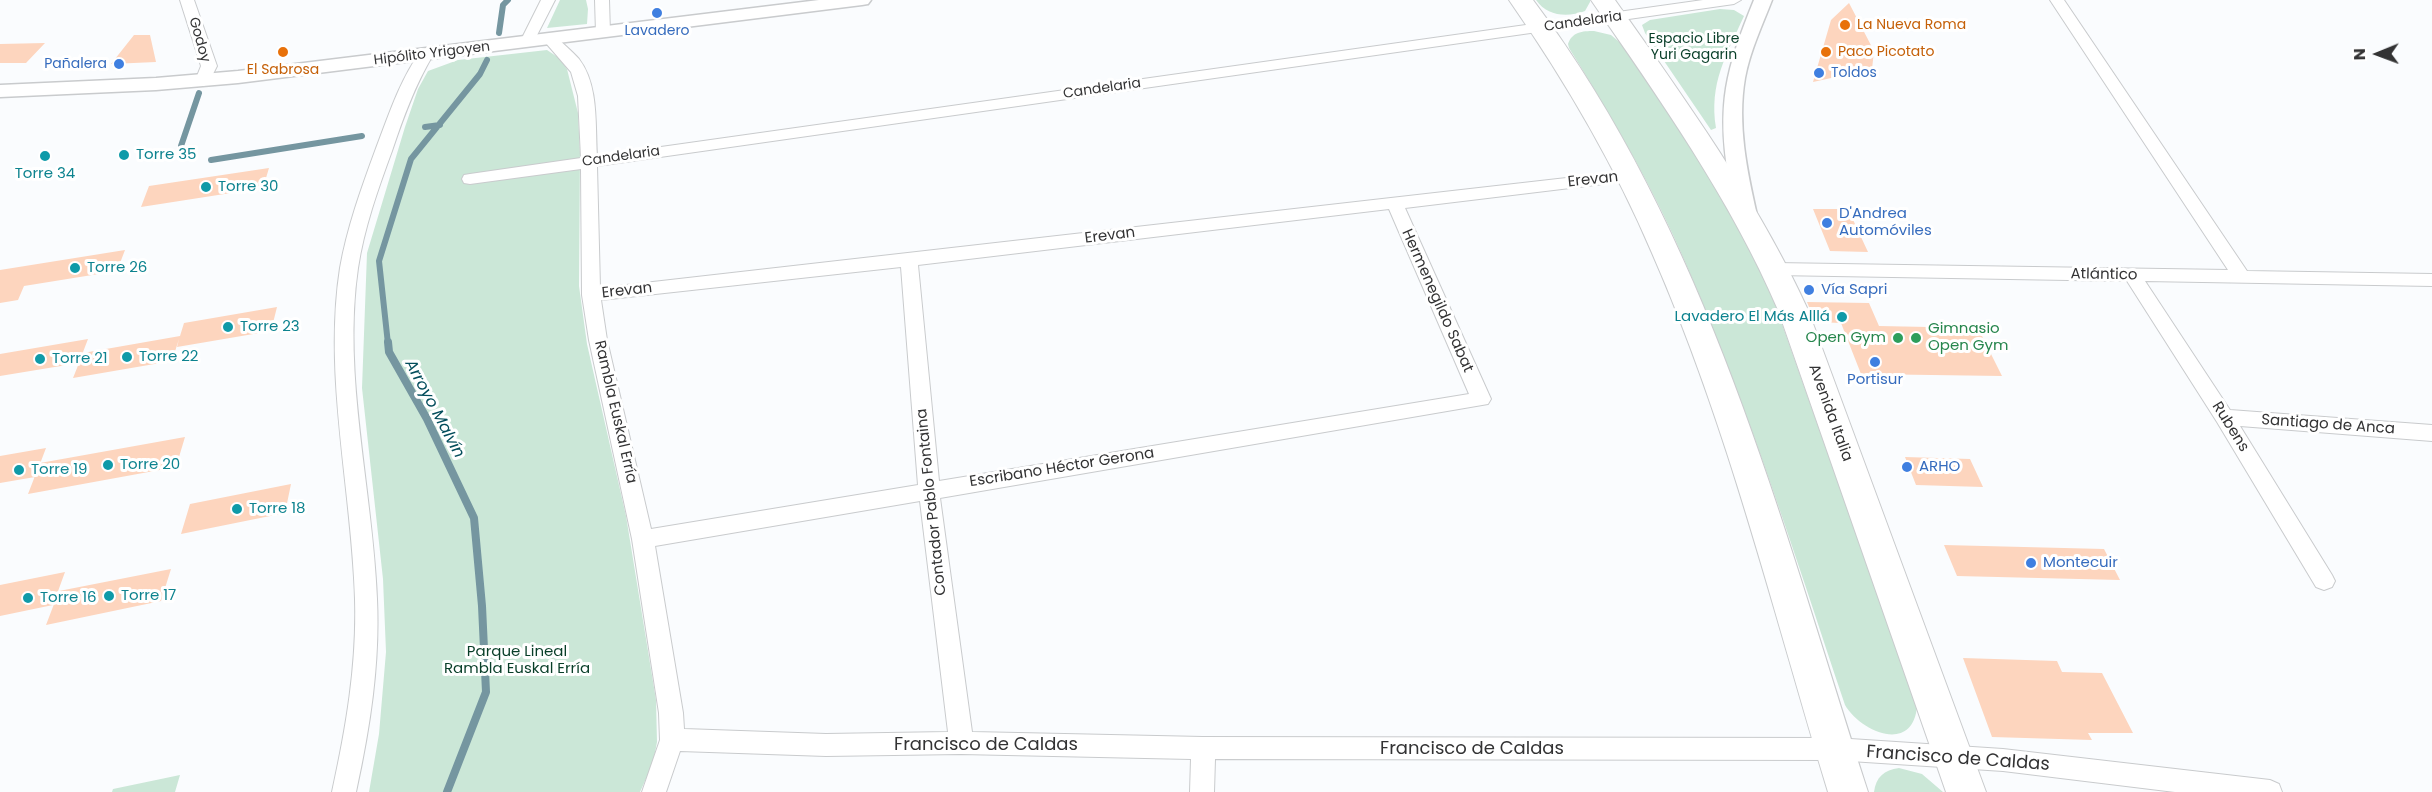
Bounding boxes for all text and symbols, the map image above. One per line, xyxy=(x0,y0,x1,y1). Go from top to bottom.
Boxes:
marker: Lavadero xyxy=(650,6,664,20)
street label: Candelaria xyxy=(1543,8,1623,36)
street label: Godoy xyxy=(185,15,213,65)
place label: La Nueva Roma xyxy=(1857,17,1966,33)
marker: La Nueva Roma xyxy=(1838,18,1852,32)
place label: Lavadero xyxy=(624,23,690,39)
north arrow xyxy=(2348,24,2408,84)
park label: Espacio Libre Yuri Gagarin xyxy=(1649,31,1739,63)
street label: Hipólito Yrigoyen xyxy=(373,39,491,69)
place label: Paco Picotato xyxy=(1838,44,1934,60)
marker: El Sabrosa xyxy=(276,45,290,59)
marker: Paco Picotato xyxy=(1819,45,1833,59)
text: N xyxy=(2348,48,2371,61)
place label: Pañalera xyxy=(44,56,107,72)
marker: Pañalera xyxy=(112,57,126,71)
place label: El Sabrosa xyxy=(247,62,319,78)
place label: Toldos xyxy=(1831,65,1877,81)
marker: Toldos xyxy=(1812,66,1826,80)
street label: Candelaria xyxy=(1062,75,1142,103)
street label: Candelaria xyxy=(581,143,661,171)
place label: Torre 35 xyxy=(136,146,196,164)
marker: Torre 35 xyxy=(117,148,131,162)
marker: Torre 34 xyxy=(38,149,52,163)
place label: Torre 34 xyxy=(15,165,75,183)
street label: Erevan xyxy=(1567,168,1619,192)
place label: Torre 30 xyxy=(218,178,278,196)
marker: Torre 30 xyxy=(199,180,213,194)
place label: D'Andrea Automóviles xyxy=(1839,205,1932,240)
marker: D'Andrea Automóviles xyxy=(1820,216,1834,230)
street label: Erevan xyxy=(1084,224,1136,248)
street label: Hermenegildo Sabat xyxy=(1397,227,1477,375)
place label: Torre 26 xyxy=(87,259,147,277)
marker: Torre 26 xyxy=(68,261,82,275)
street label: Atlántico xyxy=(2070,265,2138,285)
street label: Erevan xyxy=(601,279,653,303)
place label: Vía Sapri xyxy=(1821,281,1887,299)
marker: Vía Sapri xyxy=(1802,283,1816,297)
place label: Lavadero El Más Alllá xyxy=(1675,308,1830,326)
marker: Lavadero El Más Alllá xyxy=(1835,310,1849,324)
place label: Torre 23 xyxy=(240,318,300,336)
marker: Torre 23 xyxy=(221,320,235,334)
place label: Gimnasio Open Gym xyxy=(1928,320,2008,355)
place label: Open Gym xyxy=(1806,329,1886,347)
marker: Open Gym xyxy=(1891,331,1905,345)
marker: Gimnasio Open Gym xyxy=(1909,331,1923,345)
street label: Rambla Euskal Erría xyxy=(590,339,640,485)
place label: Torre 22 xyxy=(139,348,198,366)
place label: Torre 21 xyxy=(52,350,108,368)
marker: Torre 22 xyxy=(120,350,134,364)
marker: Torre 21 xyxy=(33,352,47,366)
marker: Portisur xyxy=(1868,355,1882,369)
water label: Arroyo Malvín xyxy=(400,357,468,461)
street label: Avenida Italia xyxy=(1804,362,1856,464)
place label: Portisur xyxy=(1847,371,1903,389)
street label: Rubens xyxy=(2208,399,2252,455)
street label: Contador Pablo Fontaina xyxy=(913,408,951,596)
street label: Santiago de Anca xyxy=(2261,411,2395,439)
street label: Escribano Héctor Gerona xyxy=(968,445,1156,491)
place label: Torre 20 xyxy=(120,456,180,474)
marker: Torre 20 xyxy=(101,458,115,472)
place label: ARHO xyxy=(1919,458,1960,476)
marker: ARHO xyxy=(1900,460,1914,474)
place label: Torre 19 xyxy=(31,461,87,479)
marker: Torre 19 xyxy=(12,463,26,477)
place label: Torre 18 xyxy=(249,500,305,518)
marker: Torre 18 xyxy=(230,502,244,516)
place label: Montecuir xyxy=(2043,554,2118,572)
marker: Montecuir xyxy=(2024,556,2038,570)
place label: Torre 17 xyxy=(121,587,176,605)
place label: Torre 16 xyxy=(40,589,97,607)
marker: Torre 17 xyxy=(102,589,116,603)
marker: Torre 16 xyxy=(21,591,35,605)
park label: Parque Lineal Rambla Euskal Erría xyxy=(444,643,590,678)
street label: Francisco de Caldas xyxy=(894,734,1078,756)
street label: Francisco de Caldas xyxy=(1380,738,1564,760)
street label: Francisco de Caldas xyxy=(1866,742,2050,776)

